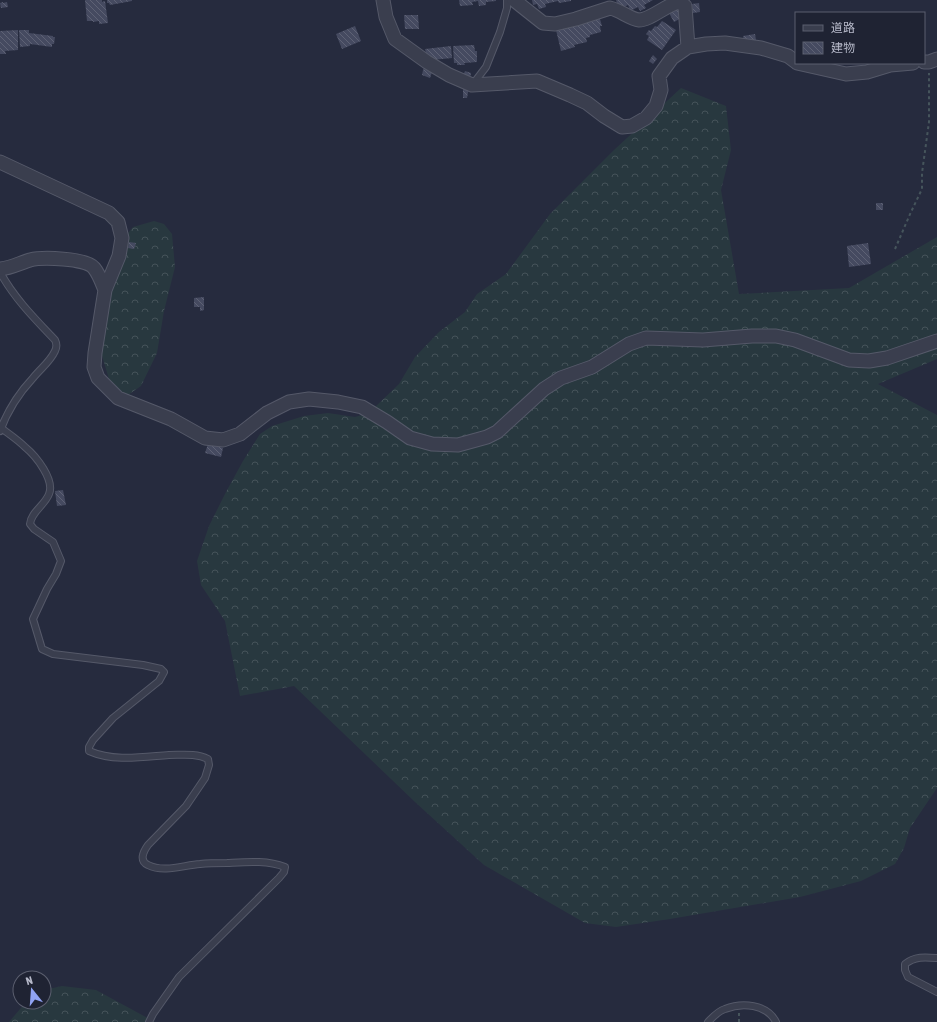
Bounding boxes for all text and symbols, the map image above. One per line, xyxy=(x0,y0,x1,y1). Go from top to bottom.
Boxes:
legend xyxy=(795,12,925,64)
text: 道路 xyxy=(831,21,855,35)
text: 建物 xyxy=(831,41,855,55)
north arrow xyxy=(12,970,52,1010)
text: N xyxy=(24,974,34,987)

